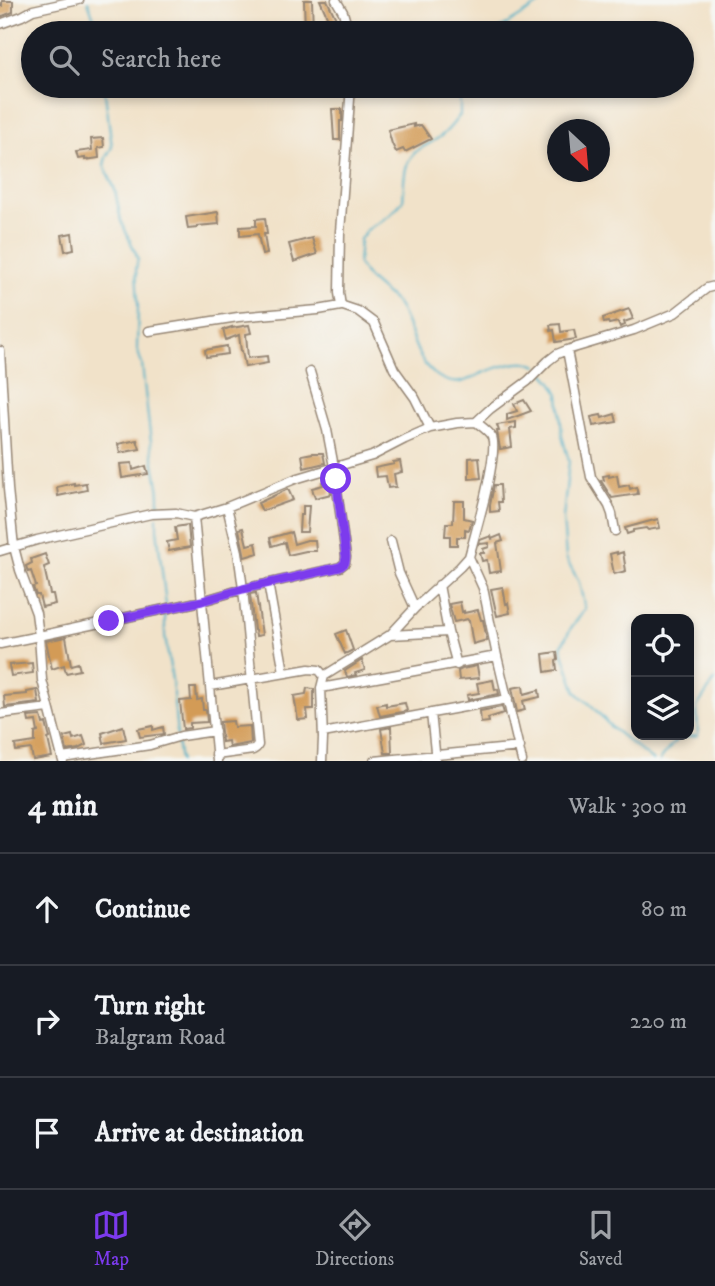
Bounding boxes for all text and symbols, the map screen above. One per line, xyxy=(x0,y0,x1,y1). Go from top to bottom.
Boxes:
search box xyxy=(21,21,694,98)
icon: search xyxy=(45,41,83,79)
text: Search here xyxy=(101,43,221,76)
north arrow xyxy=(547,119,610,182)
route start xyxy=(320,463,351,494)
route end xyxy=(93,605,124,636)
map controls xyxy=(631,614,694,740)
button: locate xyxy=(631,614,694,677)
button: layers xyxy=(631,677,694,740)
text: 4 min xyxy=(28,788,98,825)
text: Walk · 300 m xyxy=(568,792,687,821)
icon: ahead xyxy=(28,890,66,928)
text: Continue xyxy=(95,893,190,926)
text: 80 m xyxy=(641,895,687,924)
text: Turn right xyxy=(95,990,205,1023)
icon: right xyxy=(28,1002,66,1040)
text: 220 m xyxy=(630,1007,687,1036)
text: Balgram Road xyxy=(95,1023,226,1052)
icon: arrive xyxy=(28,1114,66,1152)
text: Arrive at destination xyxy=(95,1117,304,1150)
tab: Map xyxy=(92,1206,130,1271)
tab: Directions xyxy=(315,1206,394,1271)
tab: Saved xyxy=(579,1206,623,1271)

